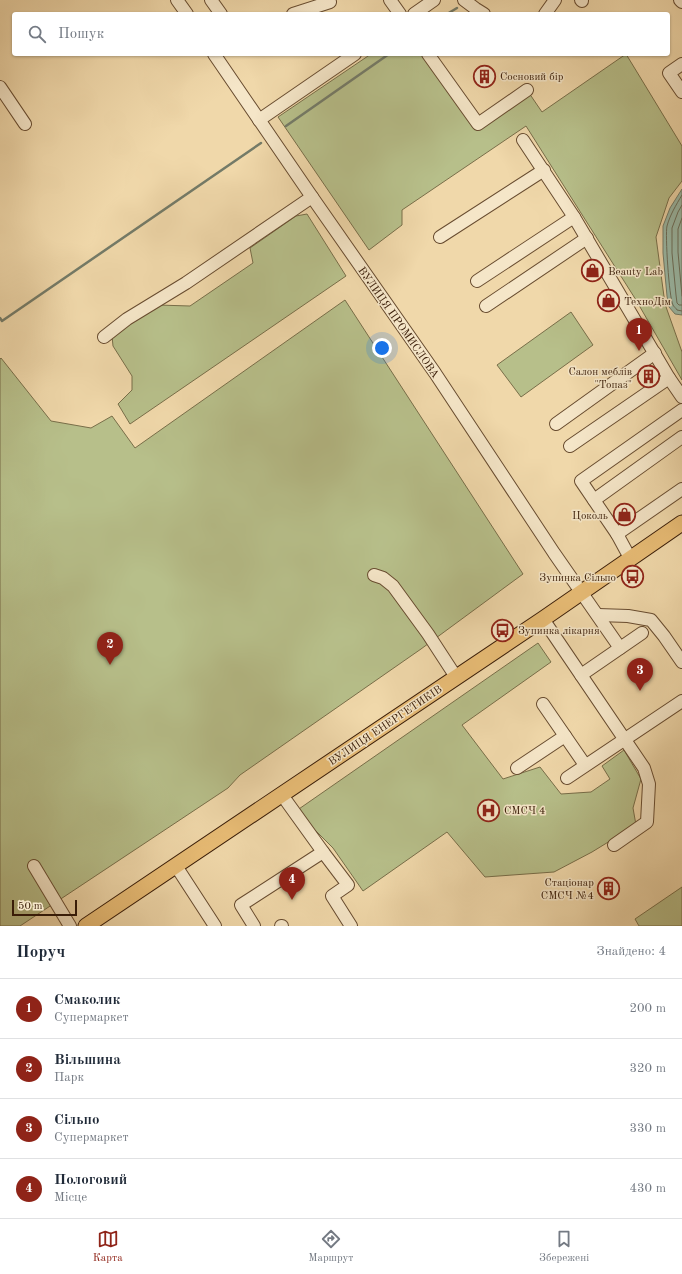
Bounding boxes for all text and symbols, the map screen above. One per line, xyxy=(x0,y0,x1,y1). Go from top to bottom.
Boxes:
search box xyxy=(12,12,670,56)
icon: search xyxy=(26,23,48,45)
text: Пошук xyxy=(58,27,104,42)
building icon: Сосновий бір xyxy=(472,63,498,89)
place label: Сосновий бір xyxy=(500,72,564,83)
shop icon: Beauty Lab xyxy=(579,258,605,284)
street label: ВУЛИЦЯ ПРОМИСЛОВА xyxy=(355,265,441,381)
place label: Beauty Lab xyxy=(608,267,664,278)
shop icon: ТехноДім xyxy=(595,288,621,314)
place label: ТехноДім xyxy=(624,297,671,308)
pin: 1 xyxy=(626,318,652,351)
your location xyxy=(372,338,392,358)
building icon: Салон меблів "Топаз" xyxy=(635,364,661,390)
place label: Салон меблів "Топаз" xyxy=(568,367,632,391)
shop icon: Цоколь xyxy=(611,502,637,528)
place label: Цоколь xyxy=(572,511,608,522)
bus stop icon: Зупинка Сільпо xyxy=(619,564,645,590)
place label: Зупинка Сільпо xyxy=(539,573,616,584)
bus stop icon: Зупинка лікарня xyxy=(490,617,516,643)
place label: Зупинка лікарня xyxy=(518,626,600,637)
pin: 2 xyxy=(97,632,123,665)
pin: 3 xyxy=(627,658,653,691)
street label: ВУЛИЦЯ ЕНЕРГЕТИКІВ xyxy=(327,684,445,768)
hospital icon: СМСЧ 4 xyxy=(476,797,502,823)
place label: СМСЧ 4 xyxy=(504,806,545,817)
pin: 4 xyxy=(279,867,305,900)
building icon: Стаціонар СМСЧ №4 xyxy=(596,875,622,901)
place label: Стаціонар СМСЧ №4 xyxy=(541,878,594,902)
scale bar xyxy=(12,898,77,917)
text: 50 m xyxy=(18,901,43,912)
text: Поруч xyxy=(16,944,65,961)
text: Знайдено: 4 xyxy=(597,945,666,958)
text: Смаколик xyxy=(54,993,120,1008)
text: 1 xyxy=(25,1002,33,1015)
text: 200 m xyxy=(629,1002,666,1015)
text: Супермаркет xyxy=(54,1011,129,1024)
text: Вільшина xyxy=(54,1053,121,1068)
text: 2 xyxy=(25,1062,33,1075)
text: 320 m xyxy=(629,1062,666,1075)
text: Парк xyxy=(54,1071,84,1084)
text: Сільпо xyxy=(54,1113,100,1128)
text: 3 xyxy=(25,1122,33,1135)
text: 330 m xyxy=(629,1122,666,1135)
text: Супермаркет xyxy=(54,1131,129,1144)
text: Пологовий xyxy=(54,1173,127,1188)
text: 4 xyxy=(25,1182,33,1195)
text: 430 m xyxy=(629,1182,666,1195)
text: Місце xyxy=(54,1191,87,1204)
tab: Карта xyxy=(93,1228,123,1266)
tab: Маршрут xyxy=(308,1228,353,1266)
tab: Збережені xyxy=(539,1228,589,1266)

